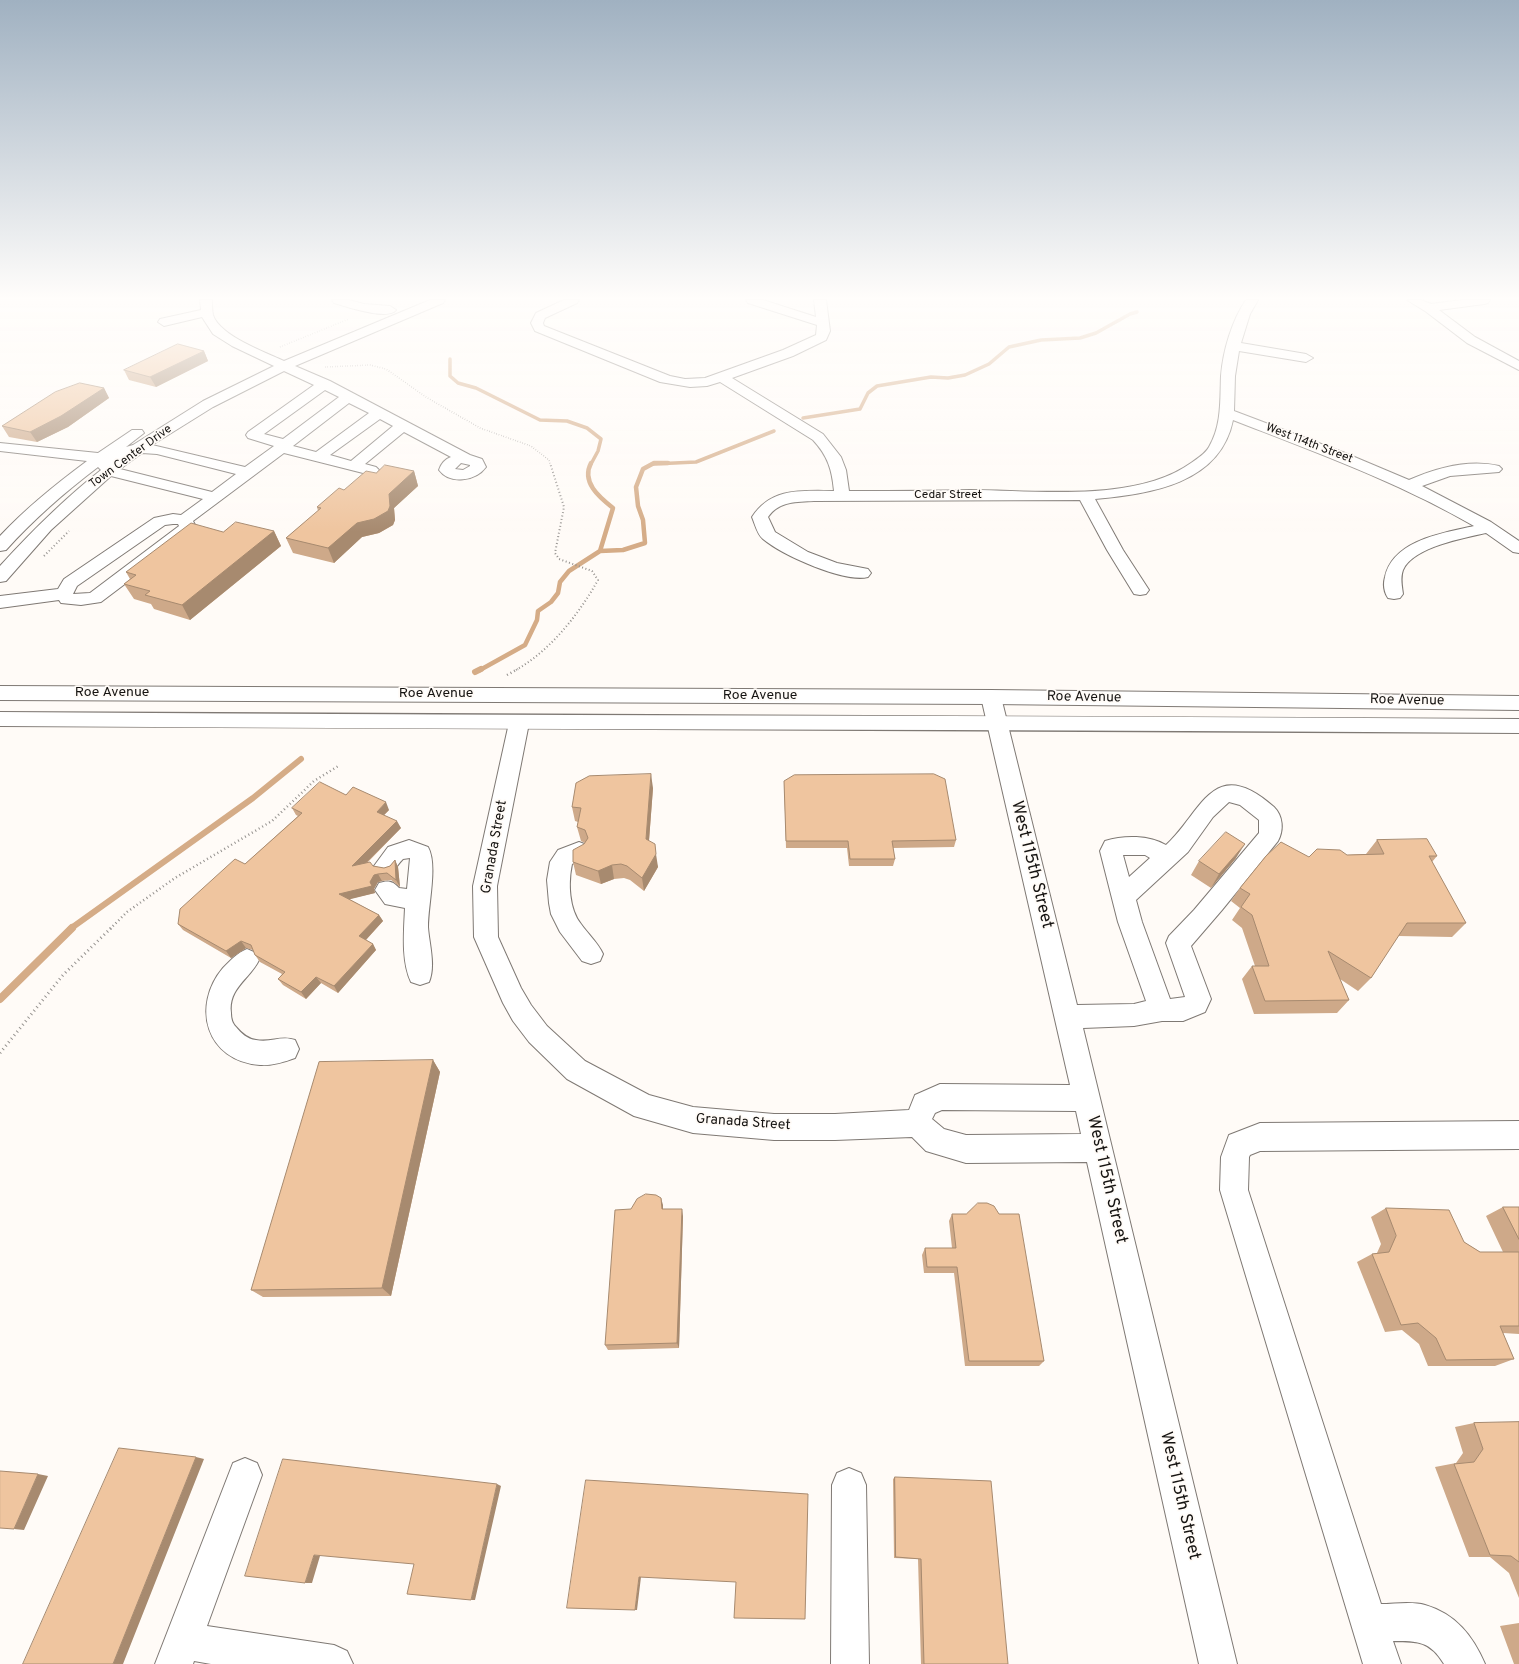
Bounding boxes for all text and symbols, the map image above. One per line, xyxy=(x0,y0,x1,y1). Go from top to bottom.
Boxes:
street label: West 114th Street xyxy=(1263,421,1355,467)
street label: Town Center Drive xyxy=(87,422,175,492)
street label: Cedar Street xyxy=(914,489,982,503)
street label: Roe Avenue xyxy=(75,685,149,701)
street label: Roe Avenue xyxy=(399,686,473,702)
street label: Roe Avenue xyxy=(723,688,797,704)
street label: Roe Avenue xyxy=(1047,689,1121,707)
street label: Roe Avenue xyxy=(1370,692,1444,710)
street label: Granada Street xyxy=(478,799,512,895)
street label: West 115th Street xyxy=(1005,799,1057,931)
street label: Granada Street xyxy=(695,1111,791,1135)
street label: West 115th Street xyxy=(1081,1114,1131,1246)
street label: West 115th Street xyxy=(1154,1430,1204,1562)

